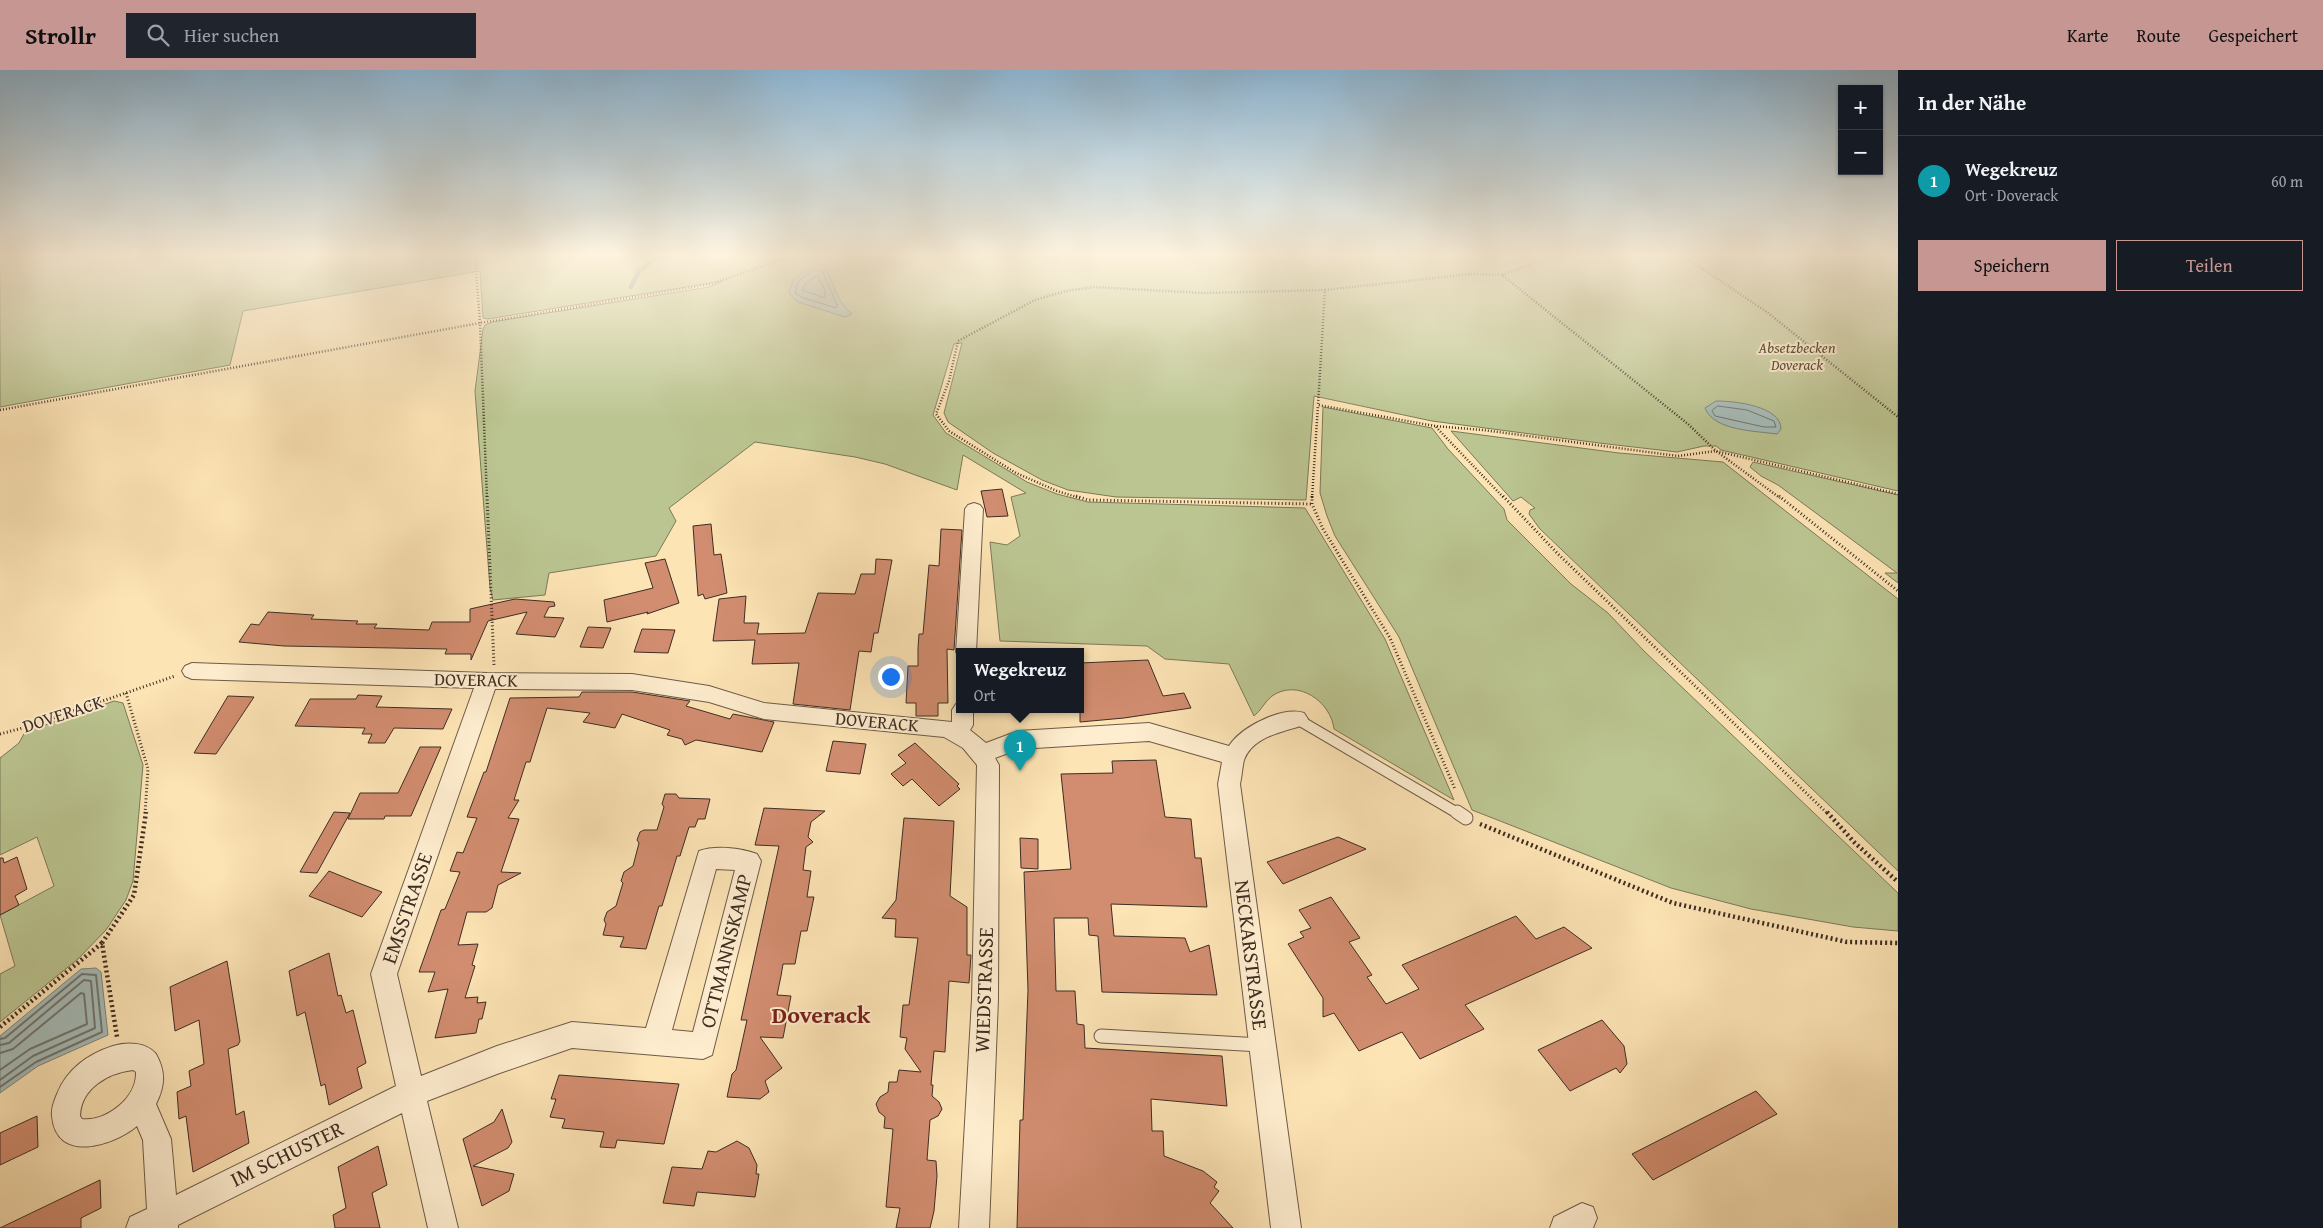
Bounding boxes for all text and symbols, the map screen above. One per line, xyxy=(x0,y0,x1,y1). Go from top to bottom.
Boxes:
search box xyxy=(126,13,476,58)
text: Strollr xyxy=(25,18,96,53)
icon: search xyxy=(144,21,172,49)
text: Hier suchen xyxy=(184,21,279,49)
text: Karte xyxy=(2067,22,2108,49)
text: Route xyxy=(2136,22,2181,49)
text: Gespeichert xyxy=(2209,22,2298,49)
map controls xyxy=(1838,85,1883,175)
button: + xyxy=(1838,85,1883,130)
text: In der Nähe xyxy=(1918,87,2026,118)
button: − xyxy=(1838,130,1883,175)
text: Wegekreuz xyxy=(1965,155,2058,183)
text: 1 xyxy=(1930,169,1938,193)
text: 60 m xyxy=(2271,169,2303,193)
text: Ort · Doverack xyxy=(1965,183,2058,207)
button: Speichern xyxy=(1918,240,2106,291)
button: Teilen xyxy=(2116,240,2303,291)
park label: Absetzbecken Doverack xyxy=(1758,337,1836,375)
popup xyxy=(956,648,1084,713)
text: Wegekreuz xyxy=(974,655,1066,683)
your location xyxy=(878,664,904,690)
street label: DOVERACK xyxy=(434,665,518,694)
text: Ort xyxy=(974,683,996,707)
street label: DOVERACK xyxy=(19,688,107,739)
street label: DOVERACK xyxy=(834,704,920,739)
pin: 1 xyxy=(1004,730,1036,771)
street label: EMSSTRASSE xyxy=(373,848,440,968)
street label: OTTMANNSKAMP xyxy=(691,871,760,1031)
street label: NECKARSTRASSE xyxy=(1227,878,1276,1032)
street label: WIEDSTRASSE xyxy=(966,926,1001,1053)
district label: Doverack xyxy=(772,997,871,1032)
street label: IM SCHUSTER xyxy=(225,1112,349,1194)

